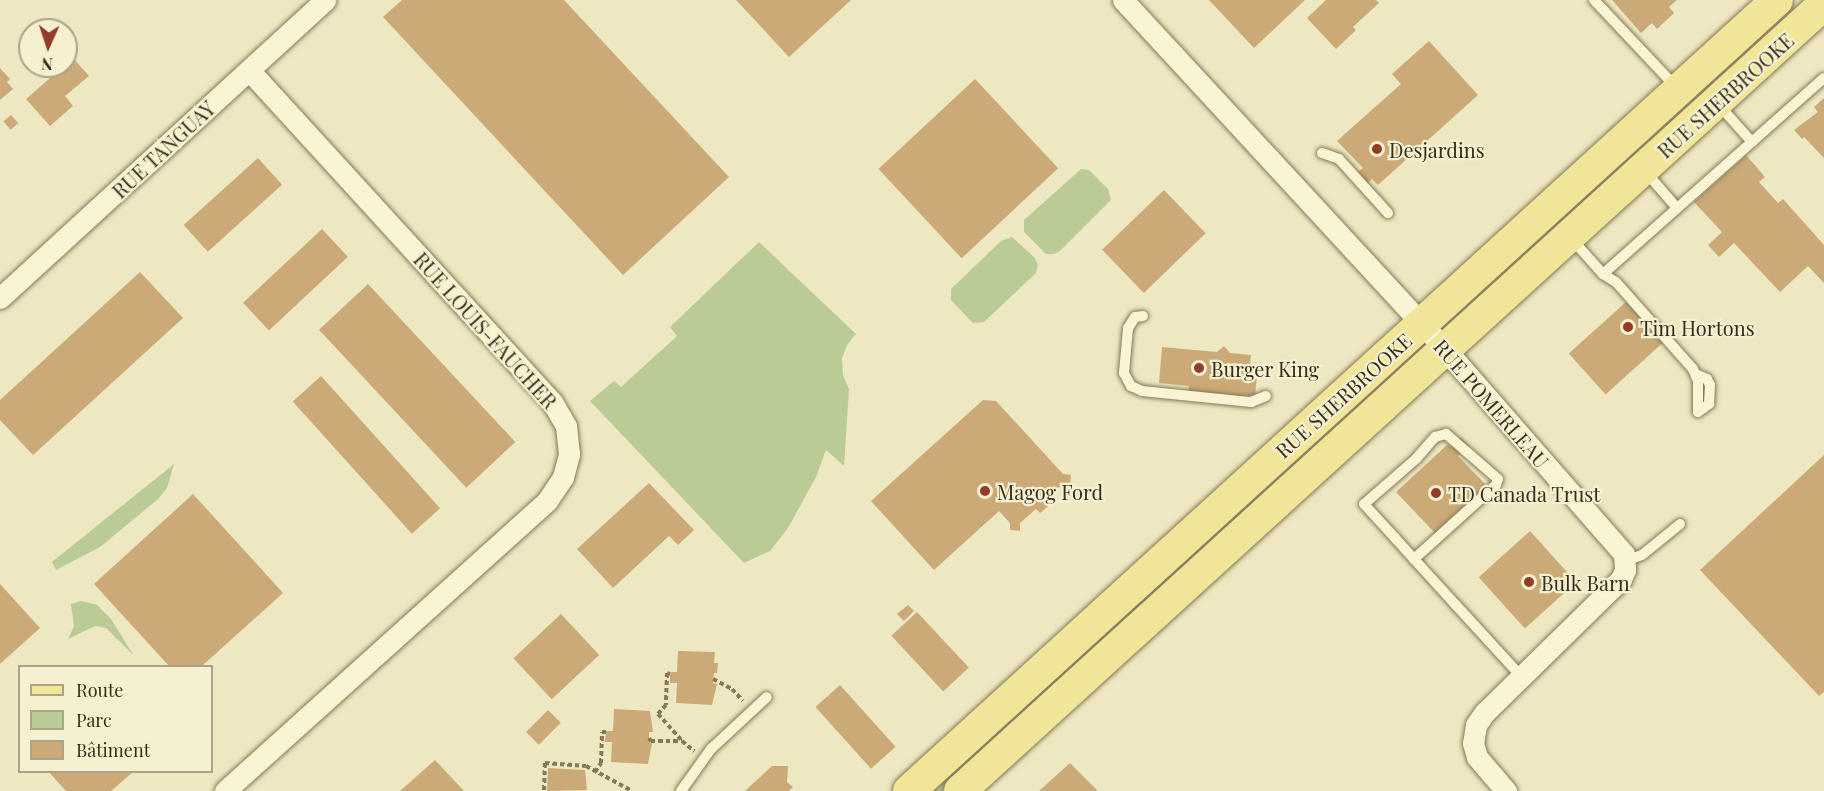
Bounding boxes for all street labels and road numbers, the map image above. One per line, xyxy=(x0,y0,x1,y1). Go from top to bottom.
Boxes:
street label: RUE SHERBROOKE xyxy=(1652,28,1798,162)
street label: RUE TANGUAY xyxy=(107,95,219,203)
street label: RUE LOUIS-FAUCHER xyxy=(410,247,562,413)
street label: RUE SHERBROOKE xyxy=(1270,328,1416,462)
street label: RUE POMERLEAU xyxy=(1430,334,1554,472)

